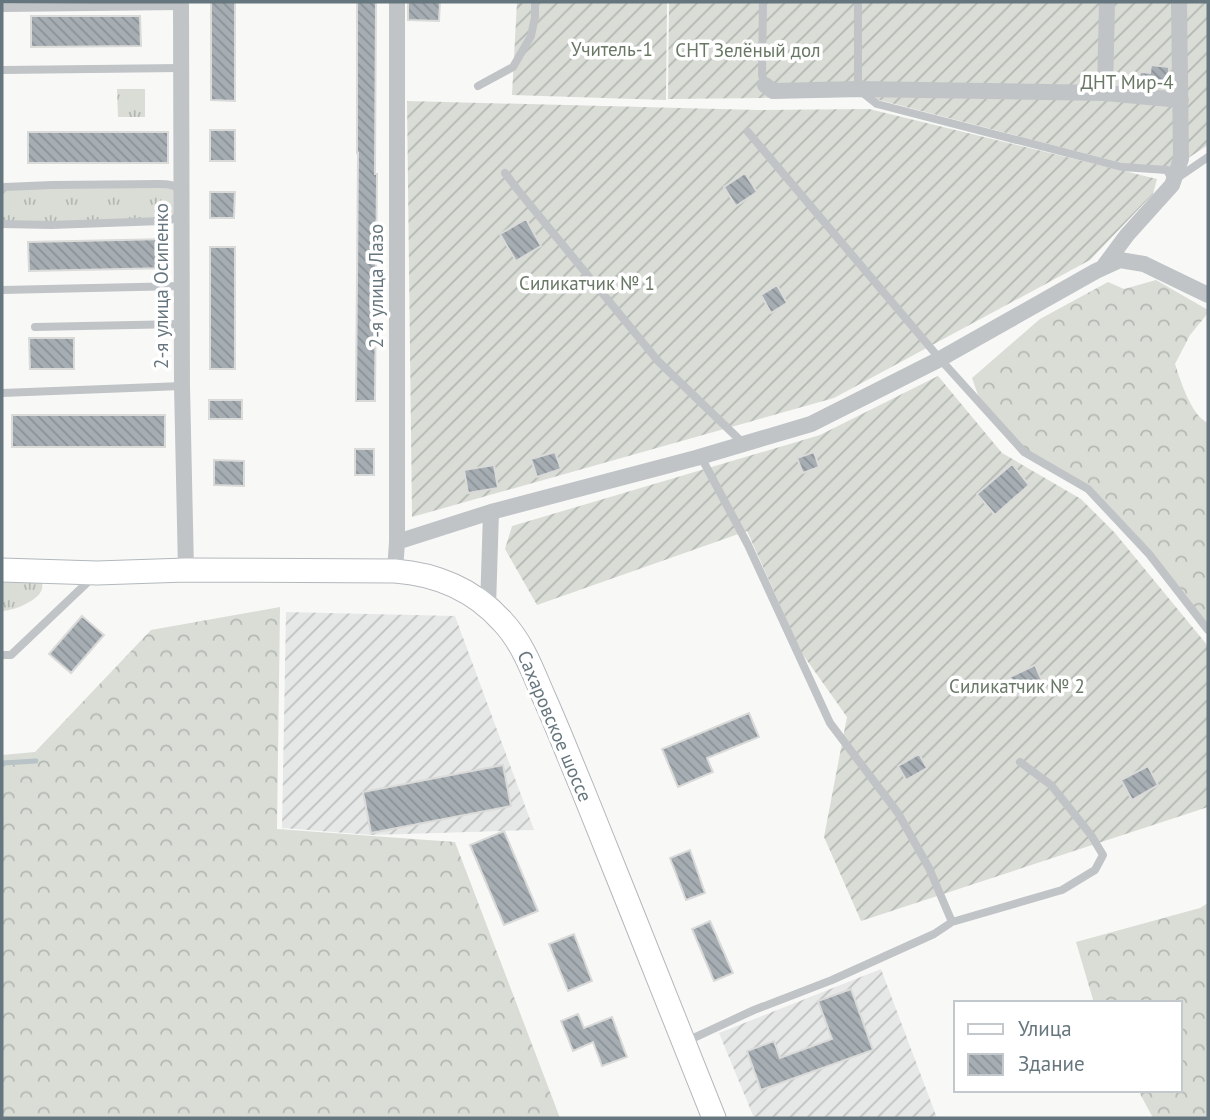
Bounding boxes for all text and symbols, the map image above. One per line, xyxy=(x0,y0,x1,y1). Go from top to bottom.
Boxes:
park label: Учитель-1 xyxy=(571,37,653,61)
park label: СНТ Зелёный дол xyxy=(675,38,821,62)
park label: ДНТ Мир-4 xyxy=(1080,70,1174,94)
street label: 2-я улица Осипенко xyxy=(149,203,173,369)
street label: 2-я улица Лазо xyxy=(364,224,388,348)
park label: Силикатчик № 1 xyxy=(519,271,655,295)
street label: Сахаровское шоссе xyxy=(512,647,598,805)
park label: Силикатчик № 2 xyxy=(949,674,1085,698)
legend xyxy=(954,1001,1182,1092)
text: Улица xyxy=(1018,1015,1072,1042)
text: Здание xyxy=(1018,1050,1085,1077)

